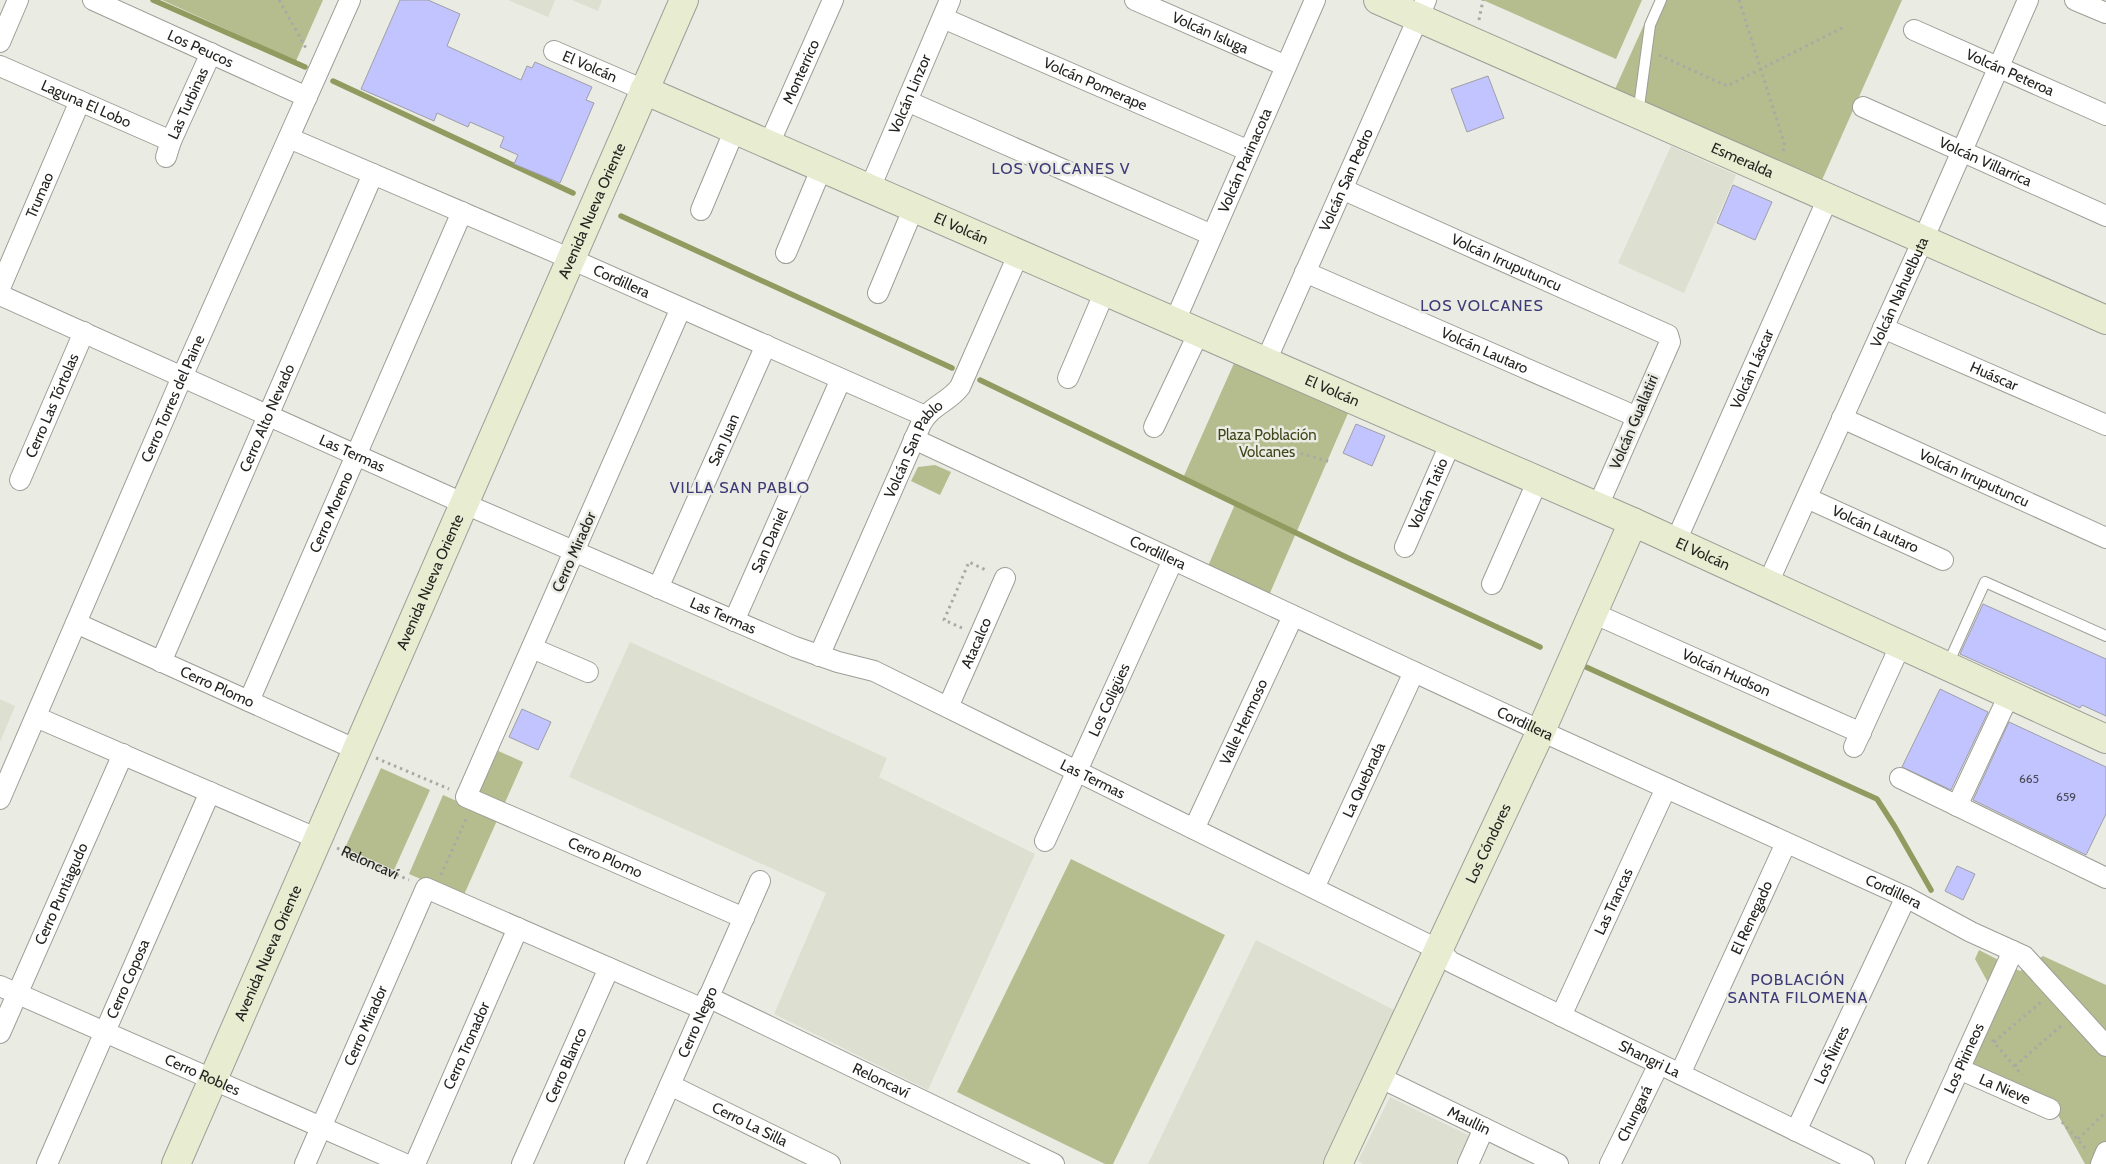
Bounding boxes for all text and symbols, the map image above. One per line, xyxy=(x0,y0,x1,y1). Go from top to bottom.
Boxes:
street label: Volcán Isluga xyxy=(1169,8,1252,58)
street label: Los Peucos xyxy=(165,26,236,71)
street label: Monterrico xyxy=(779,37,823,107)
street label: Volcán Peteroa xyxy=(1963,45,2058,100)
street label: El Volcán xyxy=(560,47,620,86)
street label: Volcán Linzor xyxy=(885,51,935,137)
street label: Volcán Pomerape xyxy=(1041,54,1150,115)
street label: Las Turbinas xyxy=(164,65,212,142)
street label: Laguna El Lobo xyxy=(38,76,134,131)
street label: Volcán Parinacota xyxy=(1214,105,1276,216)
street label: Volcán San Pedro xyxy=(1316,126,1377,234)
street label: Volcán Villarrica xyxy=(1936,133,2035,191)
street label: Esmeralda xyxy=(1708,139,1777,182)
street label: Avenida Nueva Oriente xyxy=(555,140,630,281)
district label: LOS VOLCANES V xyxy=(992,159,1130,178)
street label: Trumao xyxy=(22,170,57,221)
street label: El Volcán xyxy=(931,209,991,248)
street label: Volcán Irruputuncu xyxy=(1448,230,1564,295)
street label: Volcán Nahuelbuta xyxy=(1867,234,1932,350)
street label: Cordillera xyxy=(590,261,653,302)
district label: LOS VOLCANES xyxy=(1420,296,1544,315)
street label: Volcán Lautaro xyxy=(1438,324,1531,377)
street label: Volcán Láscar xyxy=(1727,326,1778,412)
street label: Cerro Torres del Paine xyxy=(137,332,209,465)
street label: Cerro Las Tórtolas xyxy=(22,351,83,461)
street label: Huáscar xyxy=(1967,358,2021,395)
street label: Cerro Alto Nevado xyxy=(236,361,298,475)
street label: El Volcán xyxy=(1302,371,1362,410)
street label: Volcán Guallatiri xyxy=(1606,372,1662,472)
street label: Volcán San Pablo xyxy=(881,396,946,501)
street label: San Juan xyxy=(704,411,743,469)
park label: Plaza Población Volcanes xyxy=(1217,426,1317,461)
street label: Las Termas xyxy=(316,431,388,476)
street label: Volcán Irruputuncu xyxy=(1916,445,2032,511)
street label: Volcán Tatio xyxy=(1405,455,1452,532)
street label: Cerro Moreno xyxy=(306,469,357,556)
district label: VILLA SAN PABLO xyxy=(670,478,810,497)
street label: Volcán Lautaro xyxy=(1829,502,1921,557)
street label: San Daniel xyxy=(747,505,792,576)
street label: Cerro Mirador xyxy=(548,509,600,595)
street label: Avenida Nueva Oriente xyxy=(393,511,468,652)
street label: Cordillera xyxy=(1127,532,1190,574)
street label: El Volcán xyxy=(1673,534,1733,574)
street label: Las Termas xyxy=(687,594,759,638)
street label: Atacalco xyxy=(957,615,995,671)
street label: Volcán Hudson xyxy=(1679,645,1773,700)
street label: Los Coligües xyxy=(1085,660,1134,739)
street label: Cerro Plomo xyxy=(177,662,257,711)
street label: Valle Hermoso xyxy=(1216,676,1271,768)
street label: Cordillera xyxy=(1494,703,1557,745)
street label: La Quebrada xyxy=(1339,739,1389,820)
street label: Las Termas xyxy=(1057,755,1128,803)
house number: 665 xyxy=(2019,771,2039,786)
house number: 659 xyxy=(2056,789,2076,804)
street label: Los Cóndores xyxy=(1462,801,1515,886)
street label: Cerro Plomo xyxy=(565,834,645,882)
street label: Cerro Puntiagudo xyxy=(31,840,92,948)
street label: Reloncaví xyxy=(338,842,401,883)
street label: Las Trancas xyxy=(1591,865,1637,938)
street label: Cordillera xyxy=(1863,871,1925,913)
street label: El Renegado xyxy=(1727,878,1776,957)
street label: Avenida Nueva Oriente xyxy=(231,882,306,1024)
street label: Cerro Coposa xyxy=(103,936,154,1021)
district label: POBLACIÓN SANTA FILOMENA xyxy=(1728,970,1868,1007)
street label: Cerro Mirador xyxy=(340,982,391,1069)
street label: Cerro Negro xyxy=(674,984,721,1061)
street label: Cerro Tronador xyxy=(440,999,494,1092)
street label: Los Pirineos xyxy=(1940,1020,1988,1096)
street label: Los Ñirres xyxy=(1810,1023,1853,1087)
street label: Cerro Blanco xyxy=(541,1025,590,1106)
street label: Shangri La xyxy=(1616,1036,1684,1082)
street label: Cerro Robles xyxy=(162,1051,243,1099)
street label: Reloncaví xyxy=(850,1059,912,1102)
street label: La Nieve xyxy=(1976,1070,2034,1108)
street label: Chungará xyxy=(1613,1082,1656,1145)
street label: Cerro La Silla xyxy=(709,1098,791,1151)
street label: Maullin xyxy=(1444,1103,1493,1139)

